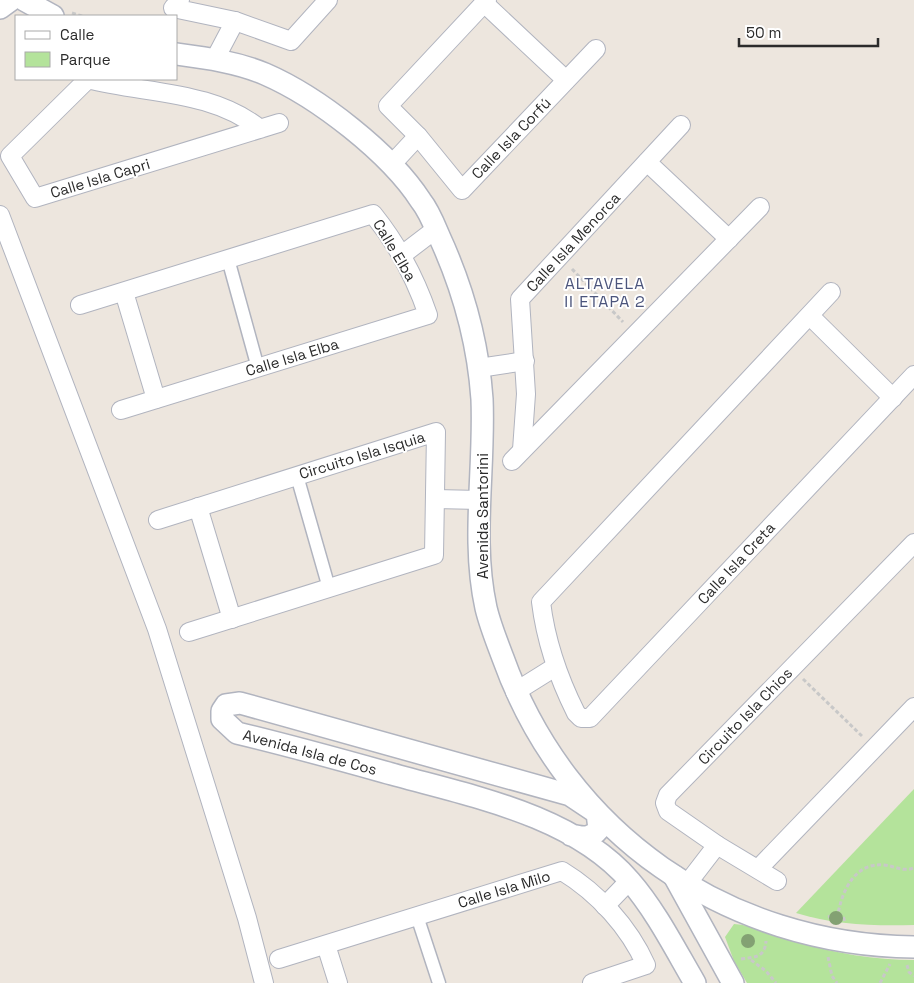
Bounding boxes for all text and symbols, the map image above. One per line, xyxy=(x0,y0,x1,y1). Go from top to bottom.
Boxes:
legend xyxy=(15,15,178,80)
scale bar xyxy=(739,15,878,47)
text: 50 m xyxy=(746,23,781,42)
text: Calle xyxy=(60,25,95,44)
text: Parque xyxy=(60,50,111,69)
street label: Calle Isla Corfú xyxy=(467,93,555,183)
street label: Calle Isla Capri xyxy=(48,154,152,202)
street label: Calle Isla Menorca xyxy=(522,188,624,296)
street label: Calle Elba xyxy=(369,216,421,285)
district label: ALTAVELA II ETAPA 2 xyxy=(564,273,646,312)
street label: Calle Isla Elba xyxy=(243,334,341,380)
street label: Circuito Isla Isquia xyxy=(297,427,428,483)
street label: Avenida Santorini xyxy=(473,453,492,579)
street label: Calle Isla Creta xyxy=(693,518,779,608)
street label: Circuito Isla Chios xyxy=(694,663,796,769)
street label: Avenida Isla de Cos xyxy=(241,725,379,779)
street label: Calle Isla Milo xyxy=(455,866,553,912)

